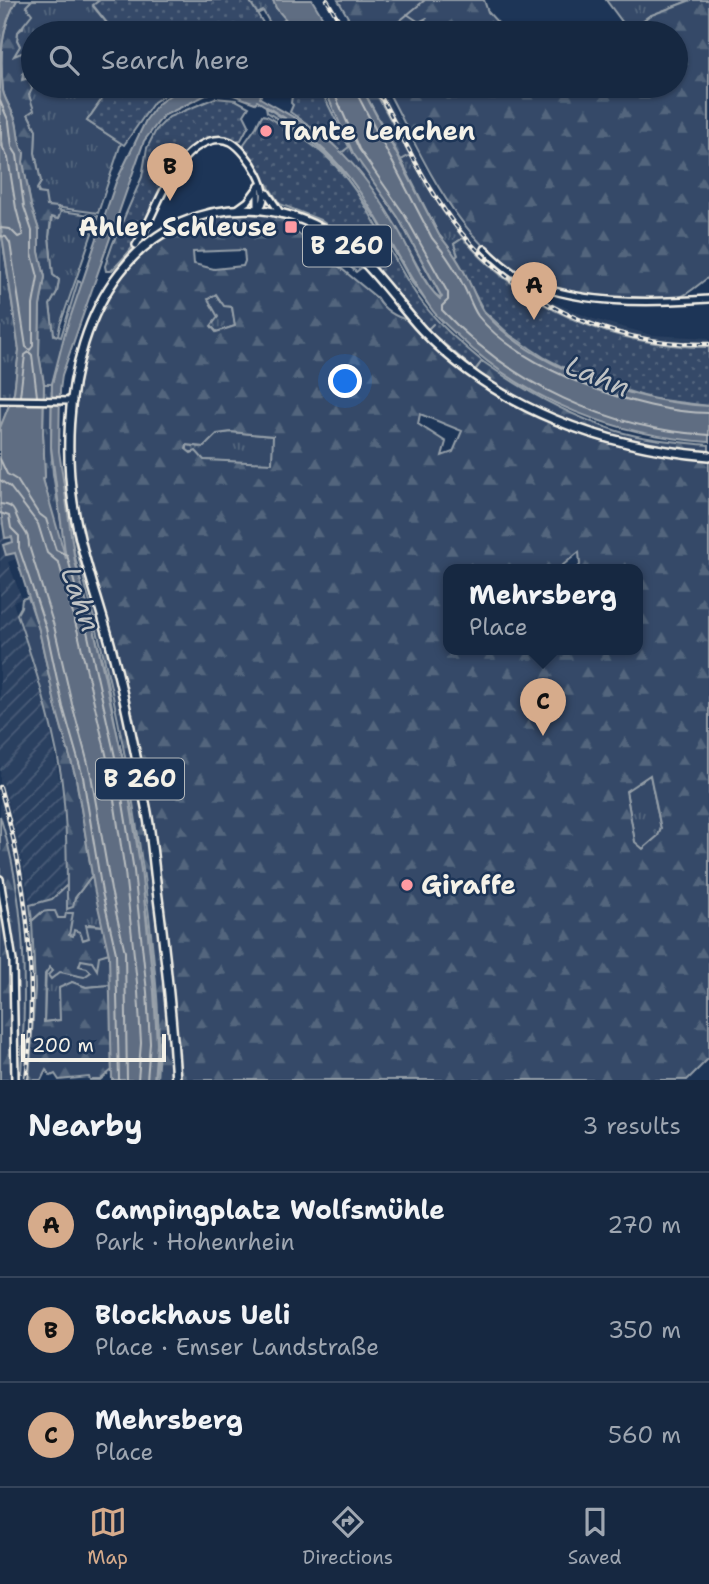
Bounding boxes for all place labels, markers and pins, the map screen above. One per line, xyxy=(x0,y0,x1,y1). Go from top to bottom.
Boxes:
place label: Tante Lenchen xyxy=(280,113,475,148)
marker: Tante Lenchen xyxy=(258,123,274,139)
pin: B xyxy=(147,143,193,201)
place label: Ahler Schleuse xyxy=(78,209,277,244)
marker: Ahler Schleuse xyxy=(283,219,299,235)
pin: A xyxy=(511,262,557,320)
pin: C xyxy=(520,678,566,736)
place label: Giraffe xyxy=(421,867,516,902)
marker: Giraffe xyxy=(399,877,415,893)

